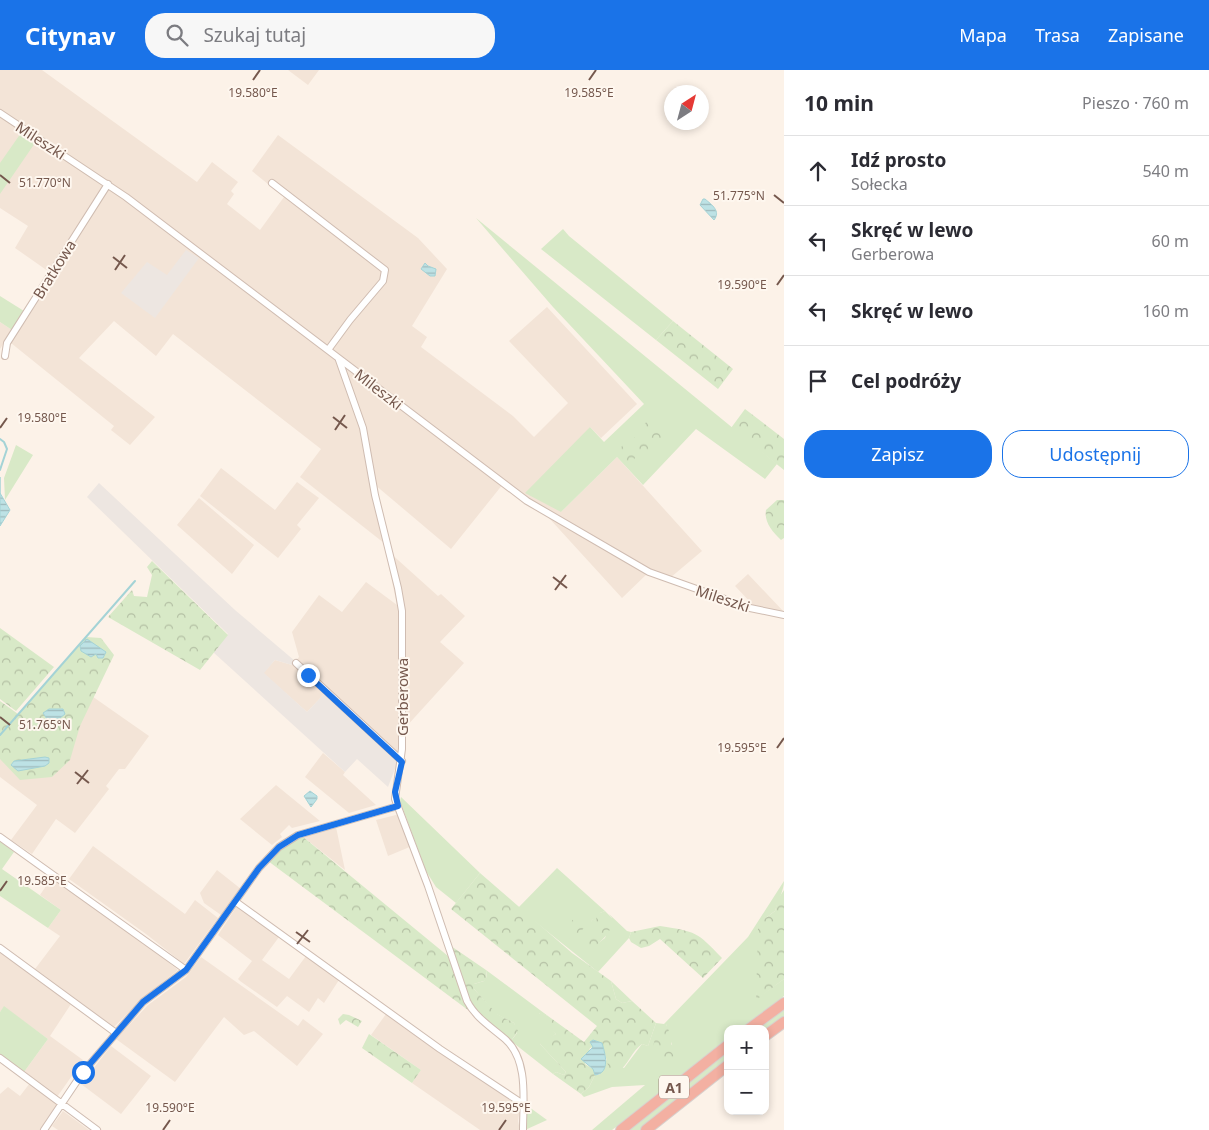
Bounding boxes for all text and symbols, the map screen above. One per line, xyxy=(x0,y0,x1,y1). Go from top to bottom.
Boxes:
search box xyxy=(145,13,495,58)
text: Citynav xyxy=(25,19,115,52)
icon: search xyxy=(163,21,191,49)
text: Szukaj tutaj xyxy=(203,22,306,48)
text: Mapa xyxy=(959,23,1007,47)
text: Trasa xyxy=(1035,23,1080,47)
text: Zapisane xyxy=(1108,23,1184,47)
text: 19.580°E xyxy=(228,84,278,101)
text: 19.585°E xyxy=(564,84,614,101)
north arrow xyxy=(664,85,709,130)
text: 10 min xyxy=(804,89,874,117)
text: Pieszo · 760 m xyxy=(1082,92,1189,114)
street label: Mileszki xyxy=(12,116,70,164)
text: Idź prosto xyxy=(851,147,946,173)
icon: ahead xyxy=(804,157,832,185)
text: 540 m xyxy=(1142,160,1189,182)
text: Sołecka xyxy=(851,173,908,195)
text: 51.770°N xyxy=(19,174,71,191)
text: 51.775°N xyxy=(713,187,765,204)
text: Skręć w lewo xyxy=(851,217,973,243)
icon: left xyxy=(804,227,832,255)
text: 60 m xyxy=(1152,230,1189,252)
street label: Bratkowa xyxy=(28,236,80,302)
text: Gerberowa xyxy=(851,243,934,265)
text: 19.590°E xyxy=(717,276,767,293)
icon: left xyxy=(804,297,832,325)
text: Skręć w lewo xyxy=(851,298,973,324)
text: 160 m xyxy=(1142,300,1189,322)
street label: Mileszki xyxy=(351,364,407,414)
icon: arrive xyxy=(804,367,832,395)
text: Cel podróży xyxy=(851,368,961,394)
text: 19.580°E xyxy=(17,409,67,426)
button: Zapisz xyxy=(804,430,992,478)
button: Udostępnij xyxy=(1002,430,1189,478)
street label: Mileszki xyxy=(693,580,753,616)
street label: Gerberowa xyxy=(392,658,412,736)
route end xyxy=(297,664,320,687)
text: 51.765°N xyxy=(19,716,71,733)
text: 19.595°E xyxy=(717,739,767,756)
text: 19.585°E xyxy=(17,872,67,889)
map controls xyxy=(724,1025,769,1115)
button: + xyxy=(724,1025,769,1070)
route start xyxy=(72,1061,95,1084)
button: − xyxy=(724,1070,769,1115)
road number: A1 xyxy=(659,1076,689,1098)
text: 19.590°E xyxy=(145,1099,195,1116)
text: 19.595°E xyxy=(481,1099,531,1116)

